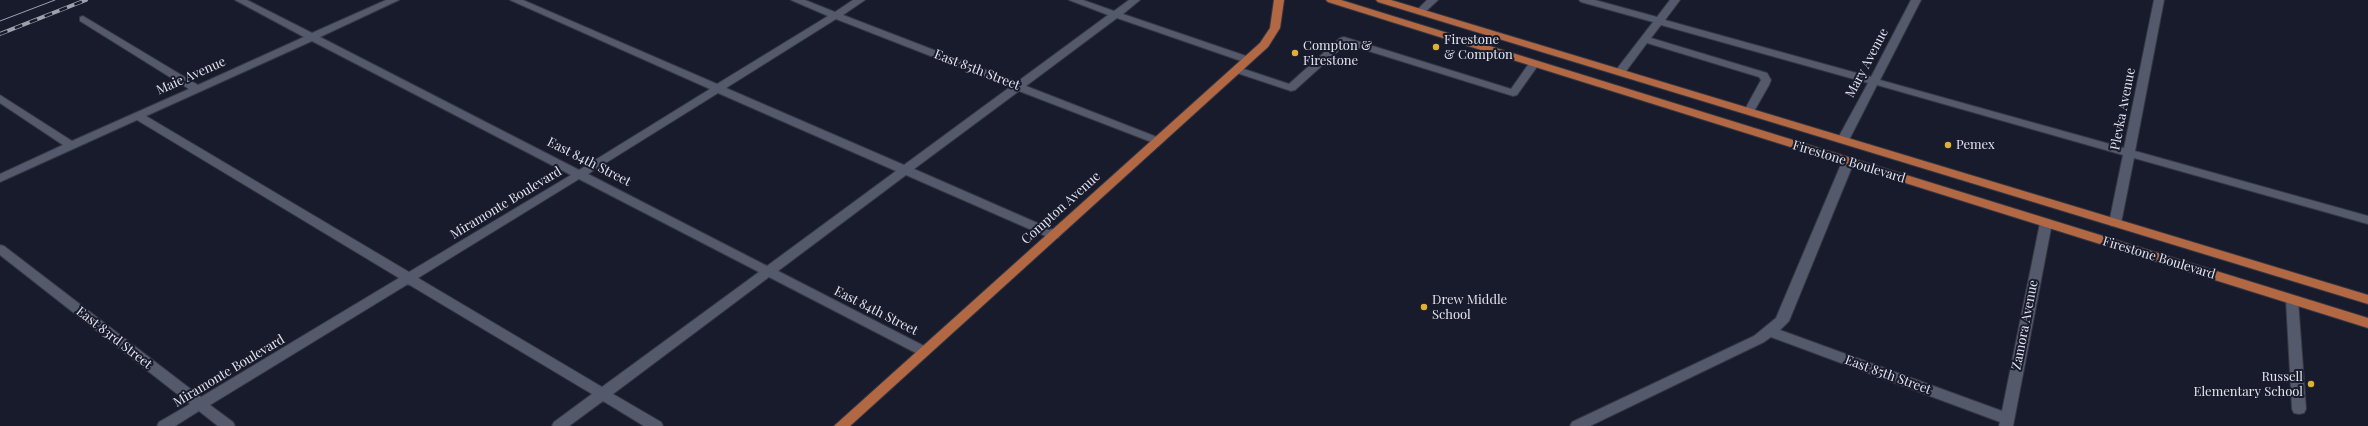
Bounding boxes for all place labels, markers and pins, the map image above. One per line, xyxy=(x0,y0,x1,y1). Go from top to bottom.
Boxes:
place label: Firestone & Compton xyxy=(1444,32,1513,63)
place label: Compton & Firestone xyxy=(1303,38,1372,69)
marker: Firestone & Compton xyxy=(1431,42,1441,52)
marker: Compton & Firestone xyxy=(1290,48,1300,58)
place label: Pemex xyxy=(1956,137,1995,153)
marker: Pemex xyxy=(1943,140,1953,150)
place label: Drew Middle School xyxy=(1432,292,1507,323)
marker: Drew Middle School xyxy=(1419,302,1429,312)
place label: Russell Elementary School xyxy=(2194,369,2303,400)
marker: Russell Elementary School xyxy=(2306,379,2316,389)

